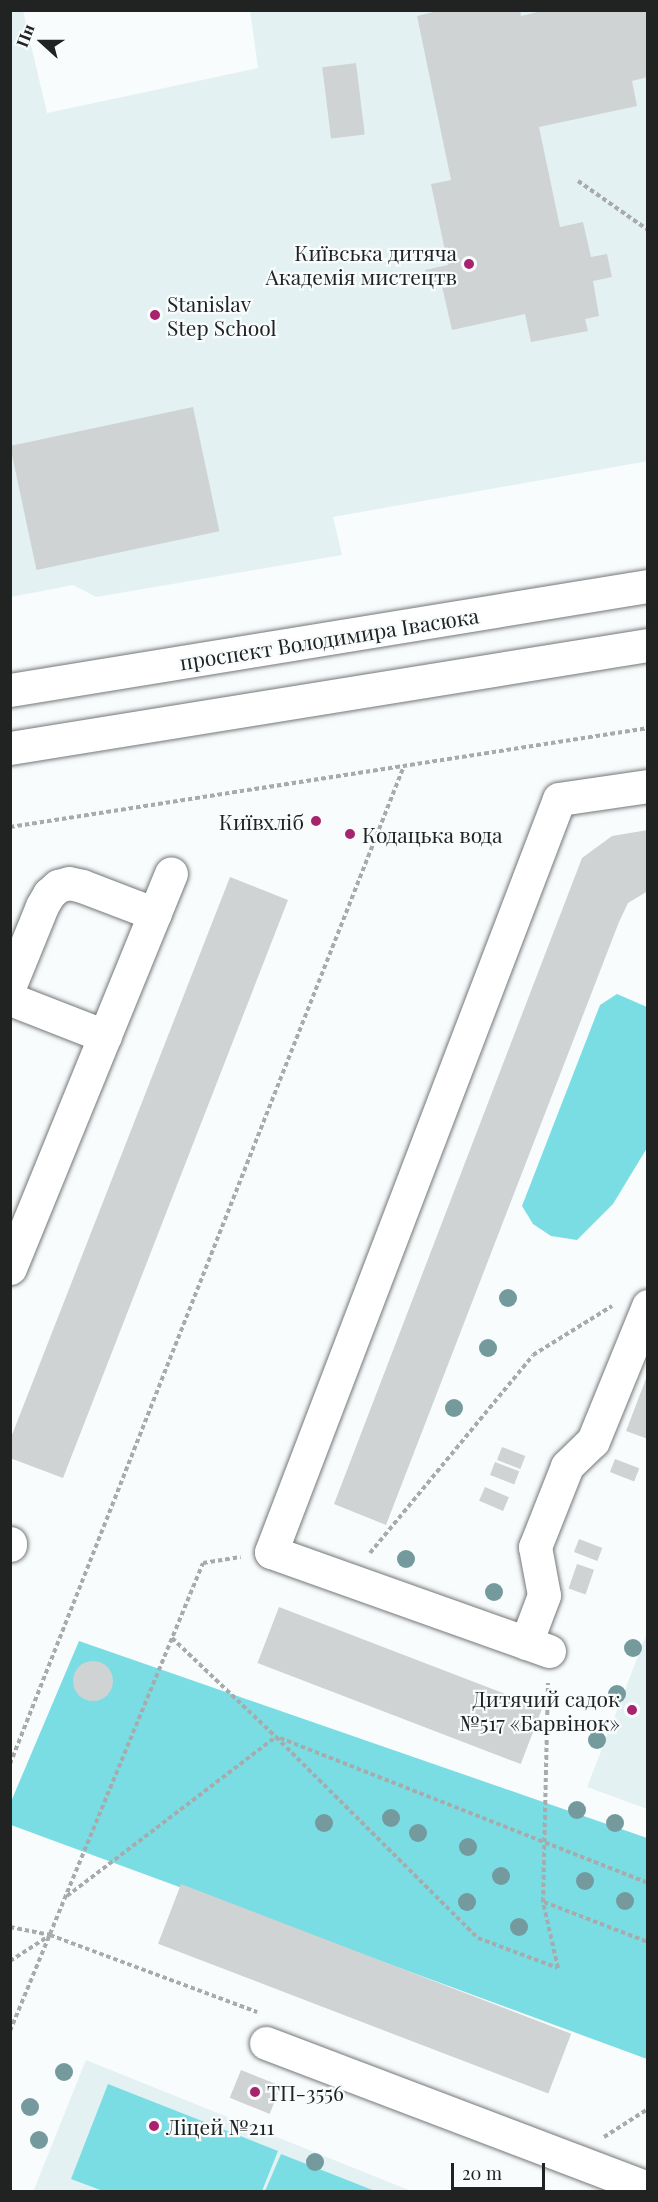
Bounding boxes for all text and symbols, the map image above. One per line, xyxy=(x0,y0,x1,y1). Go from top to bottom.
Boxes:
north arrow xyxy=(12,12,72,72)
text: Пн xyxy=(11,21,39,50)
place label: Київська дитяча Академія мистецтв xyxy=(266,239,457,289)
marker: Київська дитяча Академія мистецтв xyxy=(462,257,476,271)
place label: Stanislav Step School xyxy=(167,290,277,340)
marker: Stanislav Step School xyxy=(148,308,162,322)
street label: проспект Володимира Івасюка xyxy=(178,602,480,674)
place label: Київхліб xyxy=(219,808,304,834)
marker: Київхліб xyxy=(309,814,323,828)
place label: Кодацька вода xyxy=(362,821,502,847)
marker: Кодацька вода xyxy=(343,827,357,841)
place label: Дитячий садок №517 «Барвінок» xyxy=(459,1685,620,1735)
marker: Дитячий садок №517 «Барвінок» xyxy=(625,1703,639,1717)
place label: ТП-3556 xyxy=(267,2079,344,2105)
marker: ТП-3556 xyxy=(248,2085,262,2099)
place label: Ліцей №211 xyxy=(166,2113,274,2139)
marker: Ліцей №211 xyxy=(147,2119,161,2133)
scale bar xyxy=(454,2151,548,2189)
text: 20 m xyxy=(462,2161,502,2185)

